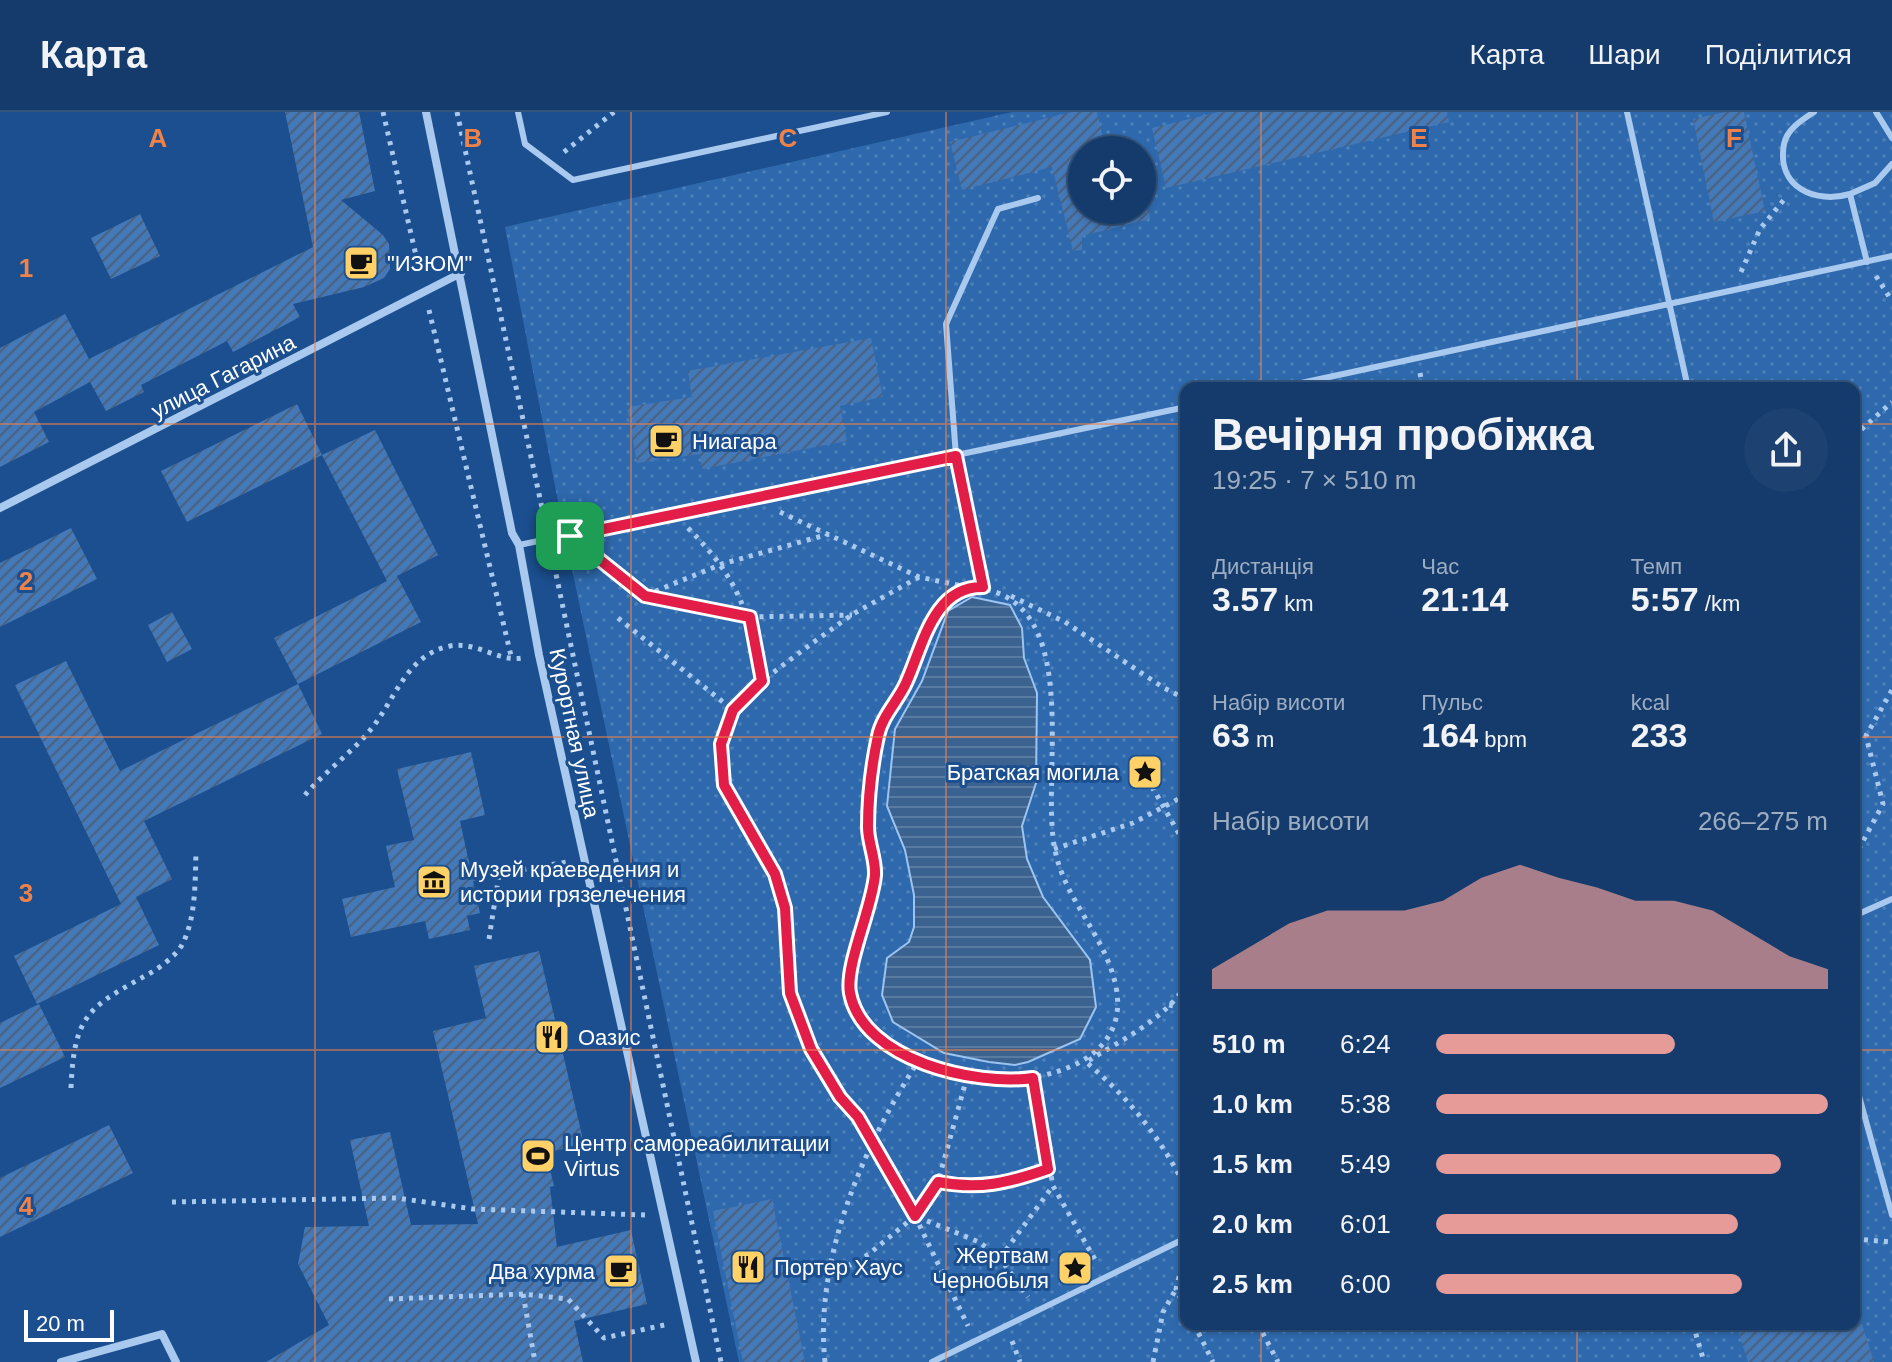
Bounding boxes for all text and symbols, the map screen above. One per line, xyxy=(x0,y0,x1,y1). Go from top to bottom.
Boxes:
text: Карта xyxy=(40,34,147,76)
text: Карта xyxy=(1469,39,1544,70)
text: Шари xyxy=(1588,39,1661,70)
text: Поділитися xyxy=(1705,39,1852,70)
text: A xyxy=(149,123,168,153)
text: B xyxy=(464,123,482,153)
text: C xyxy=(779,123,798,153)
text: E xyxy=(1410,123,1428,153)
text: F xyxy=(1726,123,1742,153)
map controls xyxy=(1068,136,1156,224)
button: locate xyxy=(1068,136,1156,224)
cafe icon: "ИЗЮМ" xyxy=(342,244,380,282)
place label: "ИЗЮМ" xyxy=(387,251,472,276)
text: 1 xyxy=(19,253,33,283)
street label: улица Гагарина xyxy=(147,329,300,423)
button: share xyxy=(1744,408,1828,492)
text: Вечірня пробіжка xyxy=(1212,410,1594,459)
cafe icon: Ниагара xyxy=(647,422,685,460)
place label: Ниагара xyxy=(692,429,777,454)
text: 19:25 · 7 × 510 m xyxy=(1212,465,1417,495)
pin xyxy=(536,502,604,570)
icon: arrive xyxy=(548,514,592,558)
text: Дистанція xyxy=(1212,554,1314,579)
text: Час xyxy=(1421,554,1459,579)
text: Темп xyxy=(1631,554,1682,579)
text: 2 xyxy=(19,566,33,596)
text: 3.57 xyxy=(1212,580,1278,618)
text: 21:14 xyxy=(1421,580,1508,618)
text: 5:57 xyxy=(1631,580,1699,618)
text: km xyxy=(1278,591,1314,616)
text: /km xyxy=(1699,591,1740,616)
street label: Курортная улица xyxy=(544,646,605,821)
text: Набір висоти xyxy=(1212,690,1345,715)
text: Пульс xyxy=(1421,690,1483,715)
text: kcal xyxy=(1631,690,1670,715)
text: 63 xyxy=(1212,716,1250,754)
text: 164 xyxy=(1421,716,1478,754)
text: 233 xyxy=(1631,716,1687,754)
text: m xyxy=(1250,727,1274,752)
text: bpm xyxy=(1478,727,1527,752)
place icon: Братская могила xyxy=(1126,753,1164,791)
place label: Братская могила xyxy=(947,760,1120,785)
text: Набір висоти xyxy=(1212,806,1370,836)
text: 266–275 m xyxy=(1698,806,1828,836)
place label: Музей краеведения и истории грязелечения xyxy=(460,857,686,907)
museum icon: Музей краеведения и истории грязелечения xyxy=(415,863,453,901)
text: 3 xyxy=(19,878,33,908)
restaurant icon: Оазис xyxy=(533,1018,571,1056)
place label: Оазис xyxy=(578,1025,640,1050)
text: 510 m xyxy=(1212,1029,1286,1059)
text: 6:24 xyxy=(1340,1029,1391,1059)
text: 1.0 km xyxy=(1212,1089,1293,1119)
text: 5:38 xyxy=(1340,1089,1391,1119)
place label: Центр самореабилитации Virtus xyxy=(564,1131,830,1181)
sports icon: Центр самореабилитации Virtus xyxy=(519,1137,557,1175)
text: 1.5 km xyxy=(1212,1149,1293,1179)
text: 5:49 xyxy=(1340,1149,1391,1179)
text: 4 xyxy=(19,1191,34,1221)
text: 2.0 km xyxy=(1212,1209,1293,1239)
text: 6:01 xyxy=(1340,1209,1391,1239)
place label: Жертвам Чернобыля xyxy=(932,1243,1049,1293)
restaurant icon: Портер Хаус xyxy=(729,1248,767,1286)
place icon: Жертвам Чернобыля xyxy=(1056,1249,1094,1287)
cafe icon: Два хурма xyxy=(602,1252,640,1290)
place label: Портер Хаус xyxy=(774,1255,903,1280)
place label: Два хурма xyxy=(489,1259,596,1284)
text: 2.5 km xyxy=(1212,1269,1293,1299)
text: 6:00 xyxy=(1340,1269,1391,1299)
scale bar xyxy=(24,1306,114,1342)
text: 20 m xyxy=(36,1311,85,1336)

